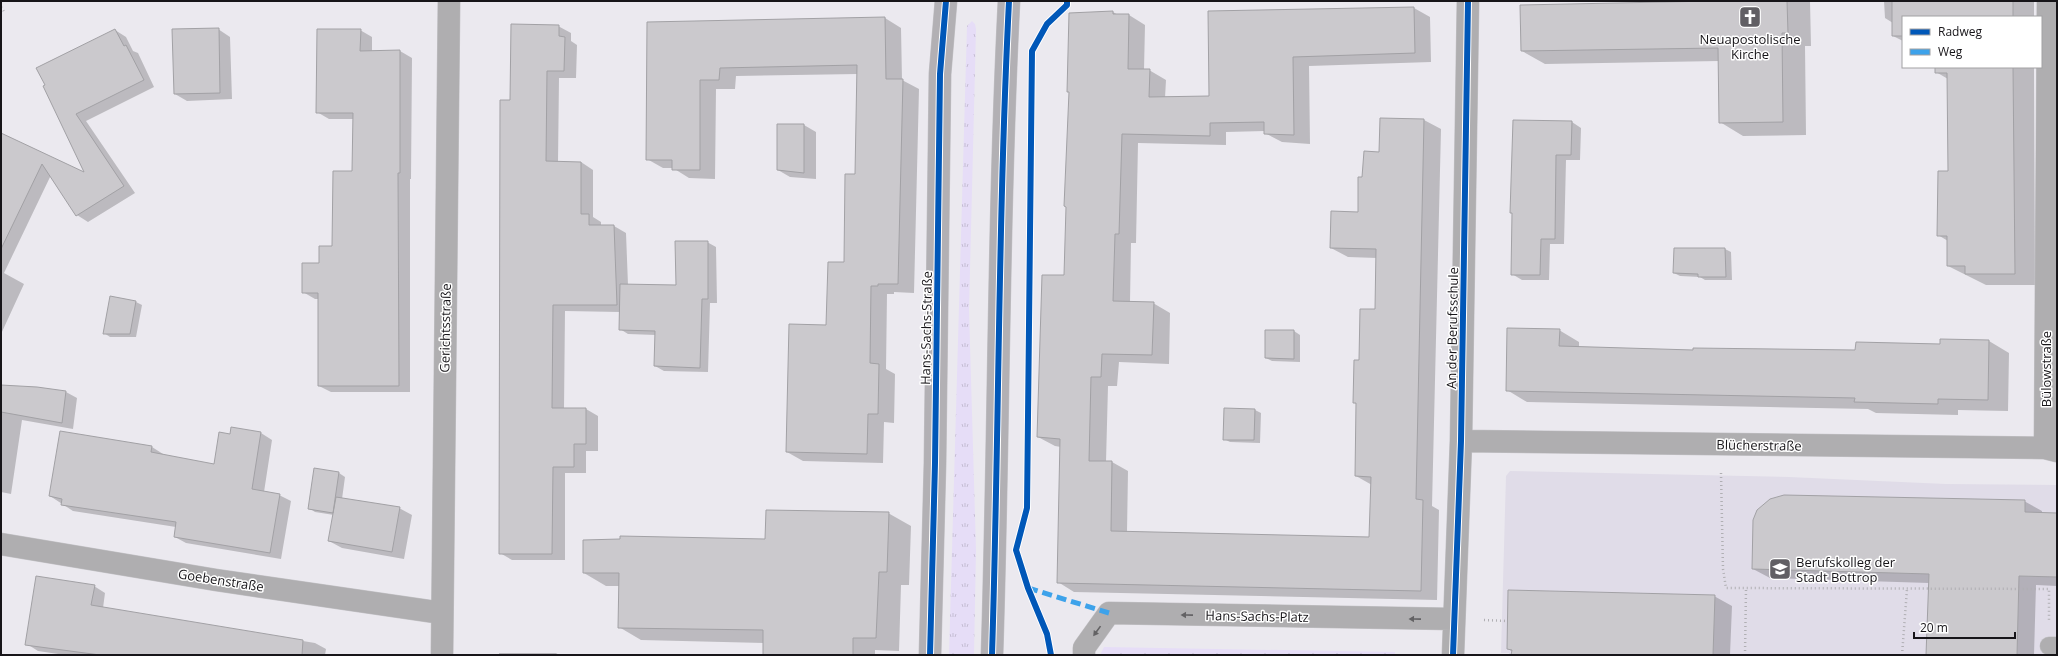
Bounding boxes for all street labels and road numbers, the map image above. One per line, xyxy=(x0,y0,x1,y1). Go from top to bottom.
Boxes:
street label: An der Berufsschule xyxy=(1442,267,1462,389)
street label: Hans-Sachs-Straße xyxy=(916,271,936,385)
street label: Gerichtsstraße xyxy=(435,283,455,373)
street label: Bülowstraße xyxy=(2037,331,2055,407)
street label: Blücherstraße xyxy=(1716,435,1802,455)
street label: Goebenstraße xyxy=(177,564,265,596)
street label: Hans-Sachs-Platz xyxy=(1205,606,1309,626)

